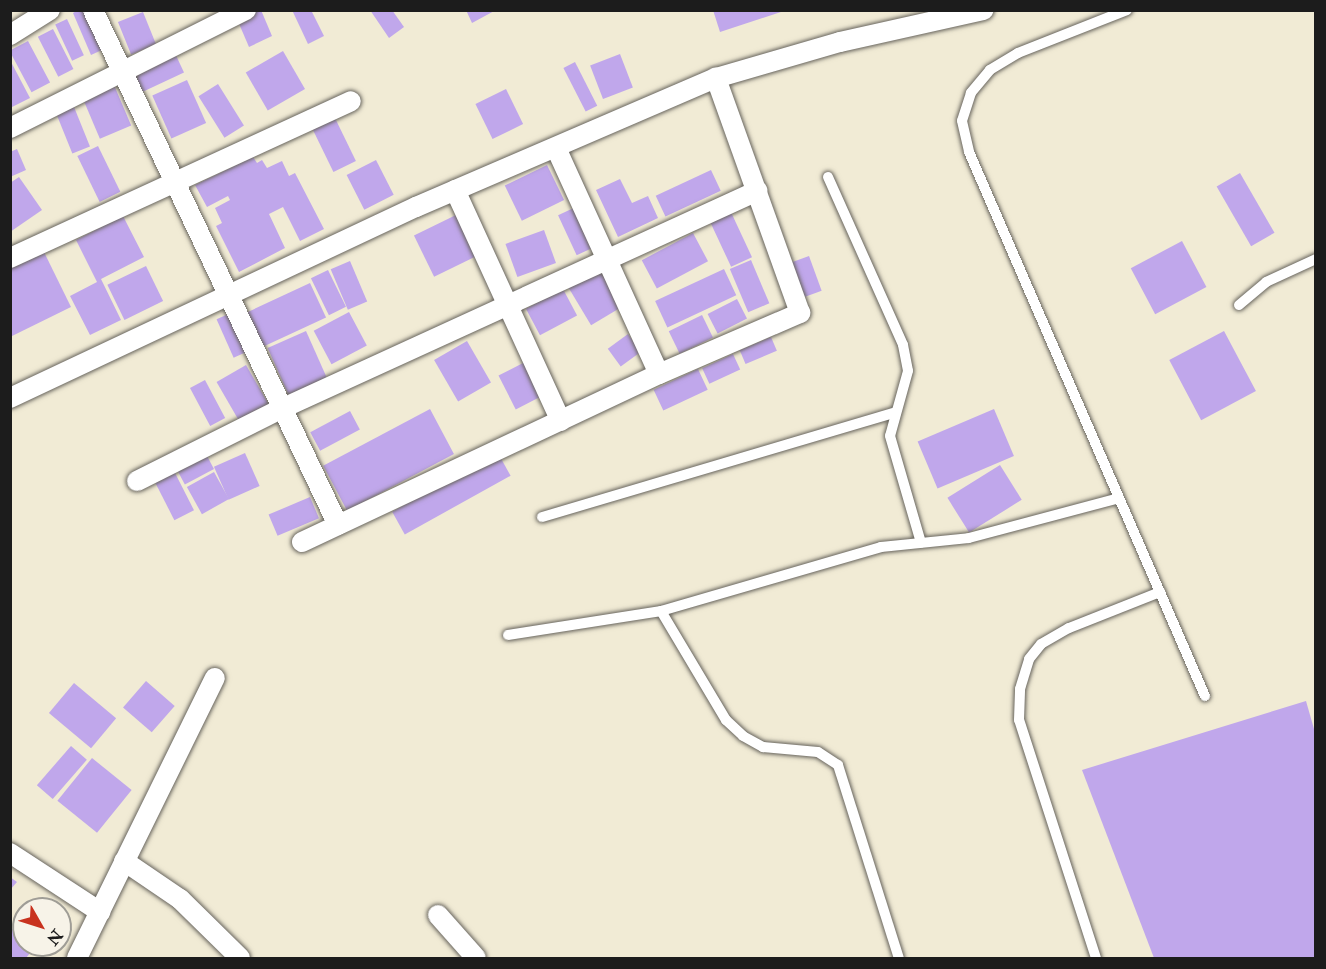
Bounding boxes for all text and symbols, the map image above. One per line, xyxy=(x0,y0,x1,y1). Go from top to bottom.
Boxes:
north arrow xyxy=(12,897,72,957)
text: N xyxy=(42,925,67,949)

